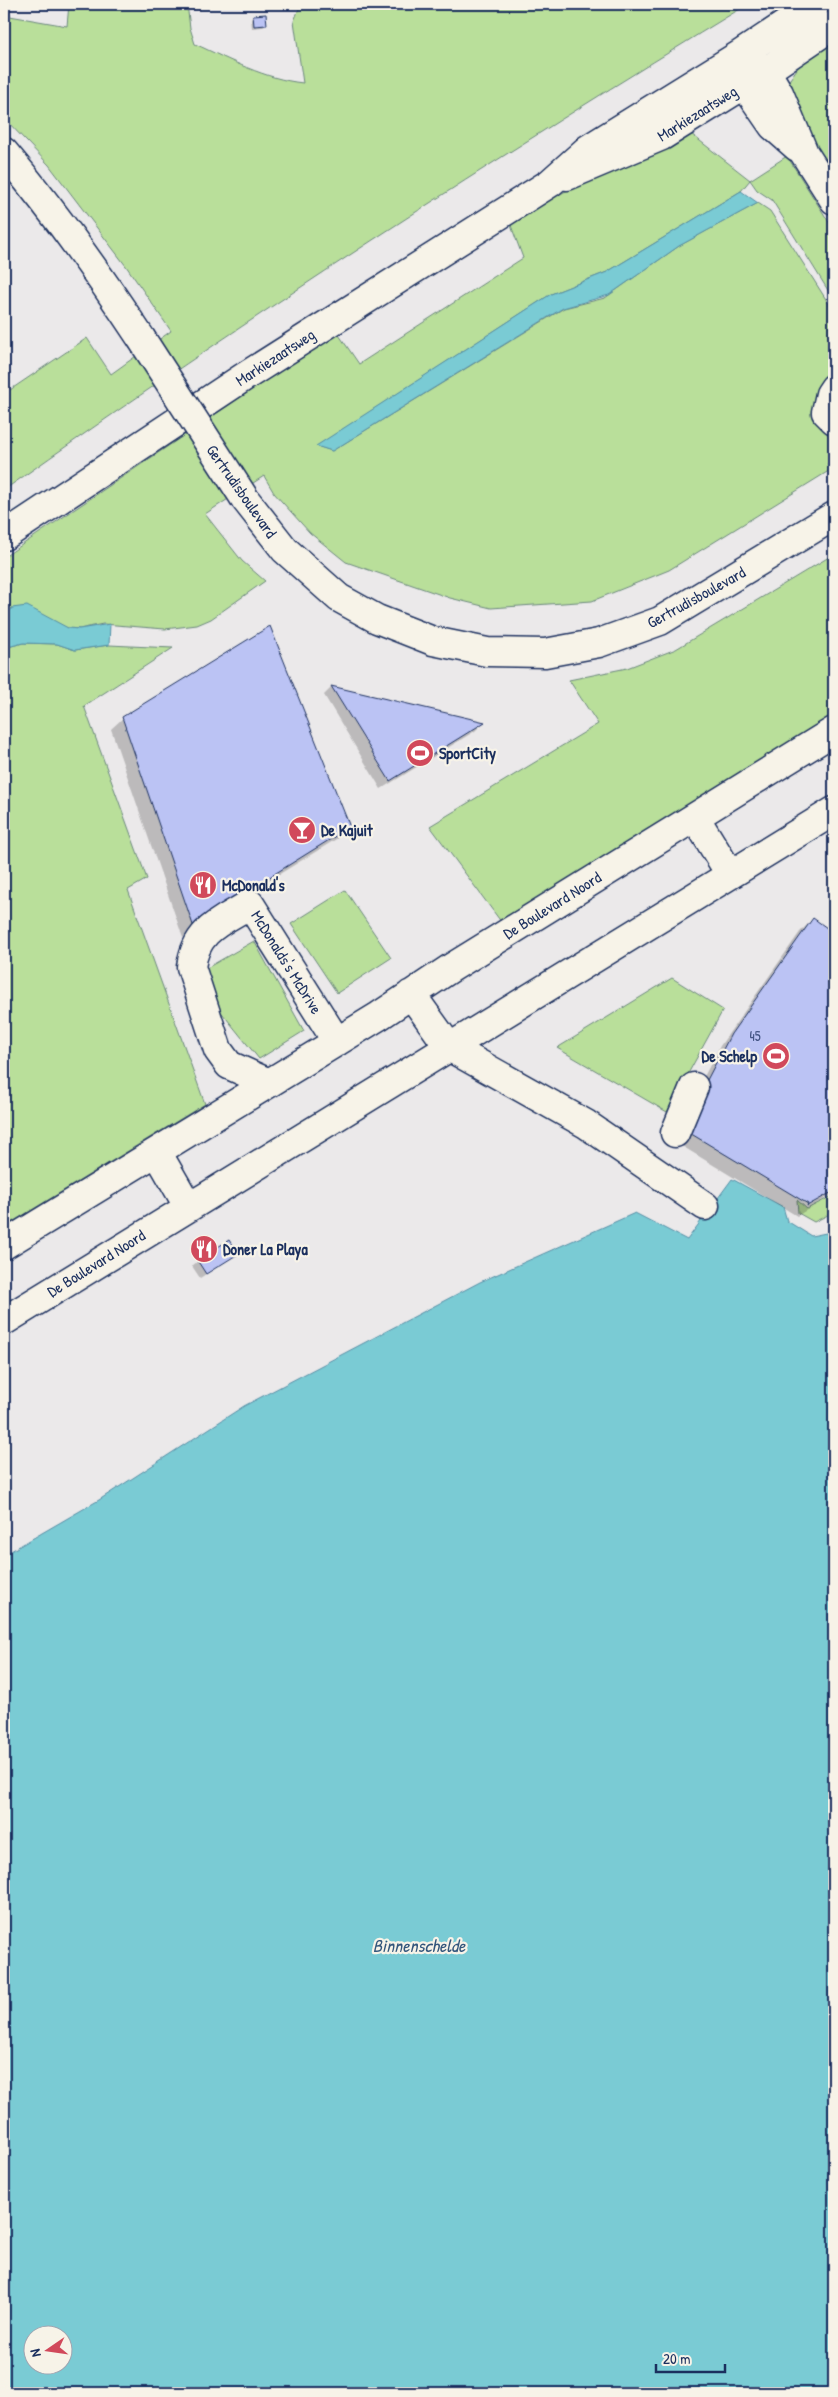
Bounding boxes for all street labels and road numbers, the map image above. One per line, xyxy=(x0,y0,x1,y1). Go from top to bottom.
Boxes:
street label: Markiezaatsweg xyxy=(653,80,741,146)
street label: Markiezaatsweg xyxy=(231,323,319,391)
street label: Gertrudisboulevard xyxy=(202,440,282,542)
street label: Gertrudisboulevard xyxy=(643,561,749,633)
street label: De Boulevard Noord xyxy=(499,866,605,944)
street label: McDonalds's McDrive xyxy=(246,906,328,1018)
street label: De Boulevard Noord xyxy=(43,1224,149,1302)

